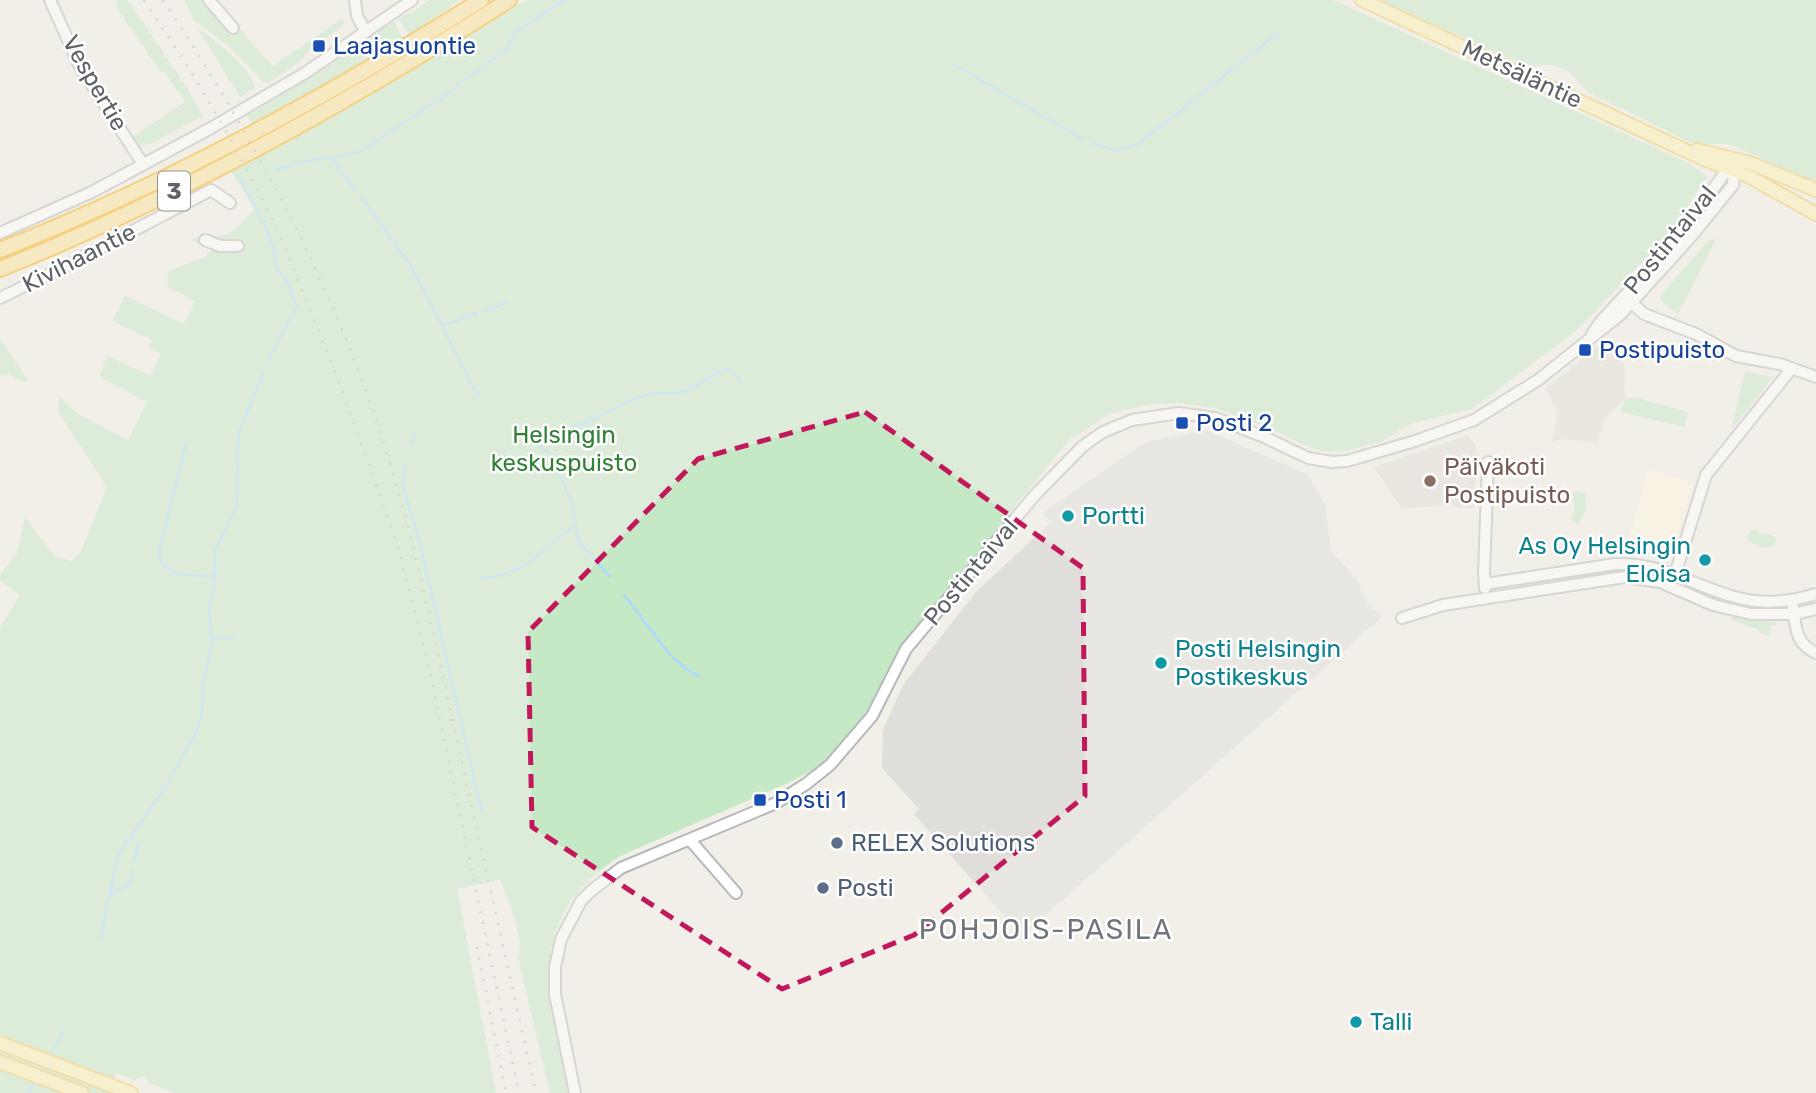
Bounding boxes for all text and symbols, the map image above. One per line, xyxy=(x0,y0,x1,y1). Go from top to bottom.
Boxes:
street label: Vespertie xyxy=(56,30,134,136)
place label: Laajasuontie xyxy=(333,32,476,60)
street label: Metsäläntie xyxy=(1457,34,1587,114)
marker: Laajasuontie xyxy=(311,38,327,54)
road number: 3 xyxy=(158,172,190,210)
street label: Postintaival xyxy=(1618,180,1722,300)
street label: Kivihaantie xyxy=(18,218,140,298)
place label: Postipuisto xyxy=(1599,336,1725,364)
marker: Postipuisto xyxy=(1577,342,1593,358)
place label: Posti 2 xyxy=(1196,409,1272,437)
marker: Posti 2 xyxy=(1174,415,1190,431)
park label: Helsingin keskuspuisto xyxy=(491,421,637,477)
place label: Päiväkoti Postipuisto xyxy=(1444,453,1570,509)
marker: Päiväkoti Postipuisto xyxy=(1422,473,1438,489)
place label: Portti xyxy=(1082,502,1145,530)
marker: Portti xyxy=(1060,508,1076,524)
street label: Postintaival xyxy=(918,513,1024,631)
place label: As Oy Helsingin Eloisa xyxy=(1518,532,1691,588)
marker: As Oy Helsingin Eloisa xyxy=(1697,552,1713,568)
place label: Posti Helsingin Postikeskus xyxy=(1175,635,1341,691)
marker: Posti Helsingin Postikeskus xyxy=(1153,655,1169,671)
place label: Posti 1 xyxy=(774,786,847,814)
marker: Posti 1 xyxy=(752,792,768,808)
place label: RELEX Solutions xyxy=(851,829,1035,857)
marker: RELEX Solutions xyxy=(829,835,845,851)
place label: Posti xyxy=(837,874,893,902)
marker: Posti xyxy=(815,880,831,896)
district label: POHJOIS-PASILA xyxy=(919,913,1173,946)
place label: Talli xyxy=(1370,1008,1412,1036)
marker: Talli xyxy=(1348,1014,1364,1030)

